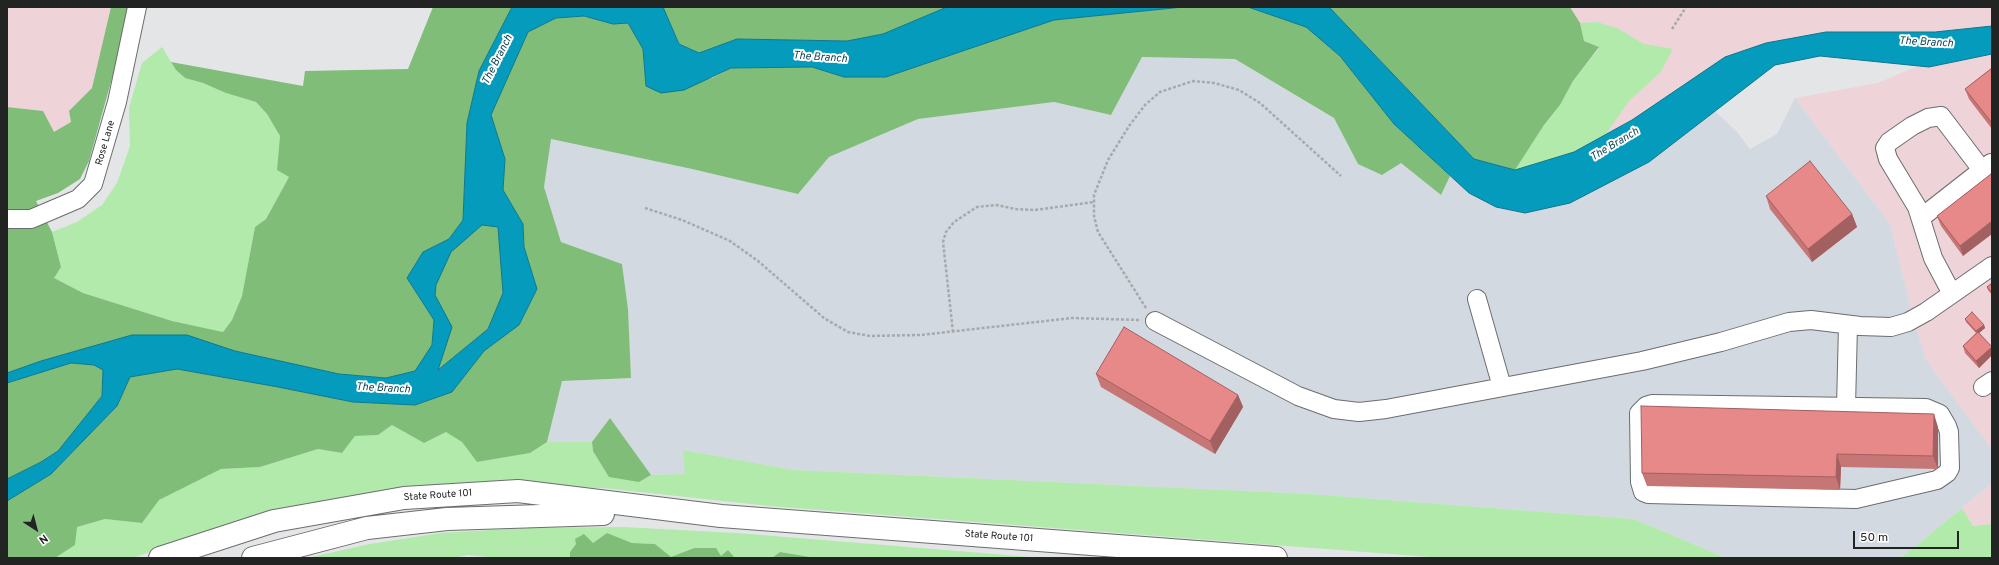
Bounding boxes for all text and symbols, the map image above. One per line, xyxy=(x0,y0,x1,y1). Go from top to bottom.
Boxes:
water label: The Branch xyxy=(480,33,516,87)
water label: The Branch xyxy=(1899,35,1953,51)
water label: The Branch xyxy=(793,50,847,66)
street label: Rose Lane xyxy=(94,119,118,167)
water label: The Branch xyxy=(1588,125,1642,165)
water label: The Branch xyxy=(356,381,410,397)
street label: State Route 101 xyxy=(403,488,473,504)
north arrow xyxy=(16,509,56,549)
scale bar xyxy=(1855,523,1961,549)
street label: State Route 101 xyxy=(964,529,1034,545)
text: 50 m xyxy=(1860,530,1888,546)
text: N xyxy=(36,531,50,547)

